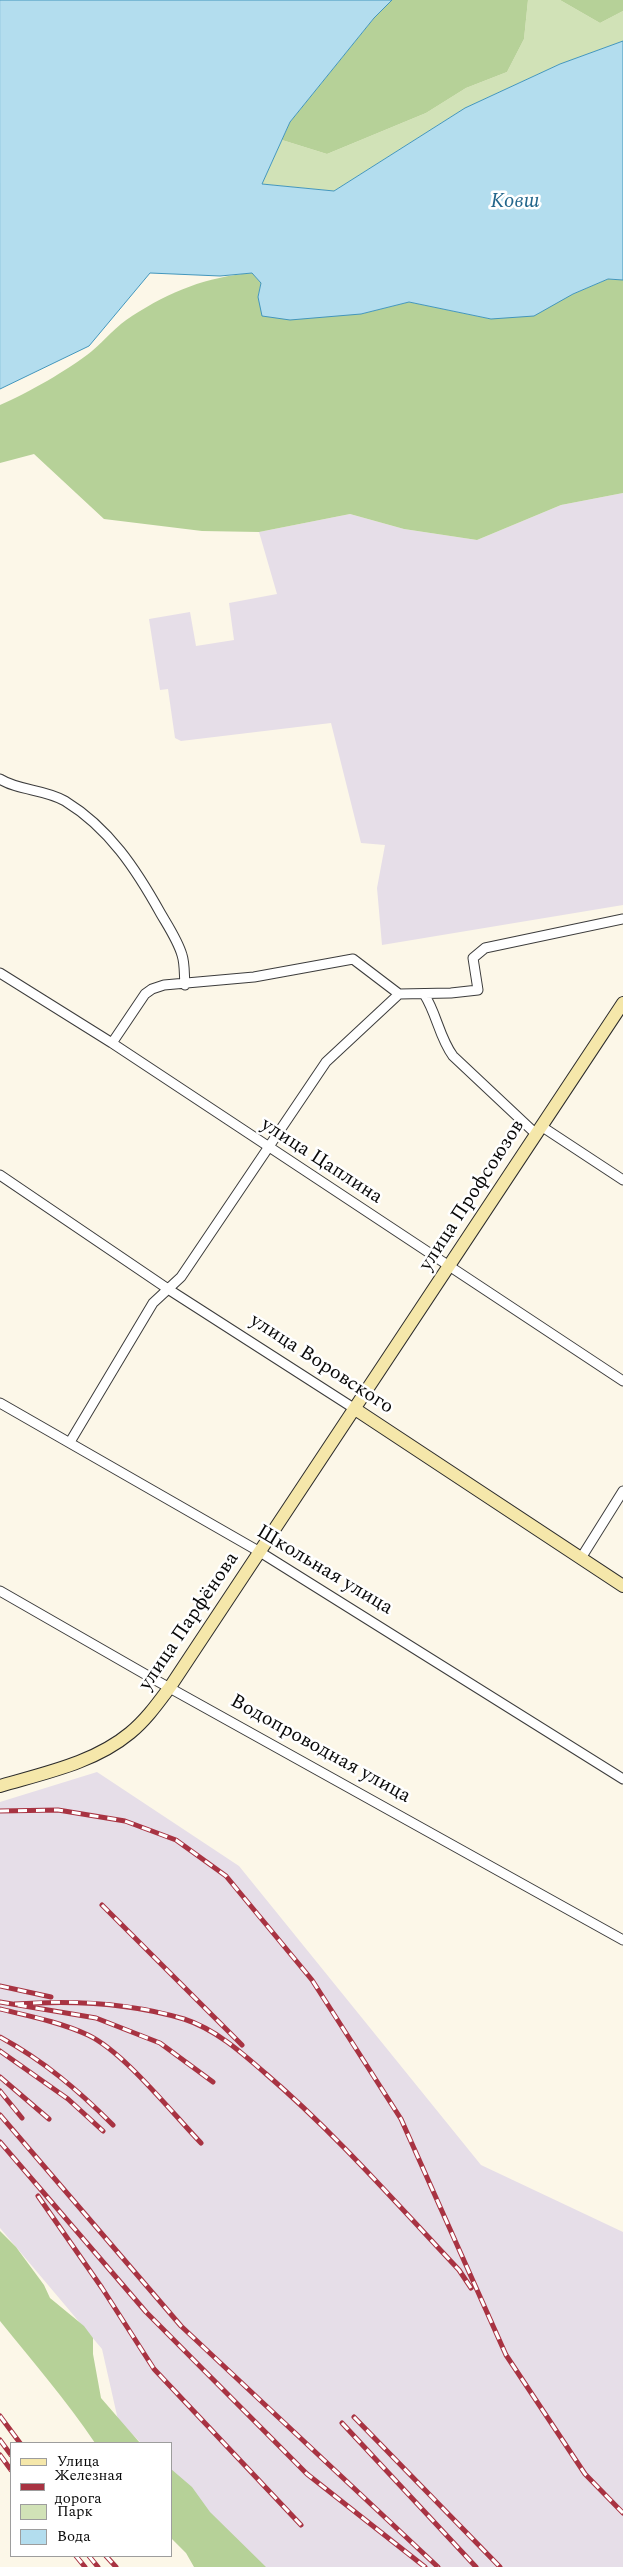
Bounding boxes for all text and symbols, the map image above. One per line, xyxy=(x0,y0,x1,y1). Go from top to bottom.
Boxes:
water label: Ковш xyxy=(490,190,540,216)
street label: улица Цаплина xyxy=(256,1114,386,1210)
street label: улица Профсоюзов xyxy=(415,1116,531,1276)
street label: улица Воровского xyxy=(245,1310,397,1420)
street label: Школьная улица xyxy=(252,1521,396,1621)
street label: улица Парфёнова xyxy=(135,1548,245,1696)
street label: Водопроводная улица xyxy=(226,1690,414,1810)
legend xyxy=(10,2442,172,2557)
text: Улица xyxy=(57,2450,99,2473)
text: Железная дорога xyxy=(55,2464,123,2510)
text: Парк xyxy=(57,2500,93,2523)
text: Вода xyxy=(57,2525,91,2548)

